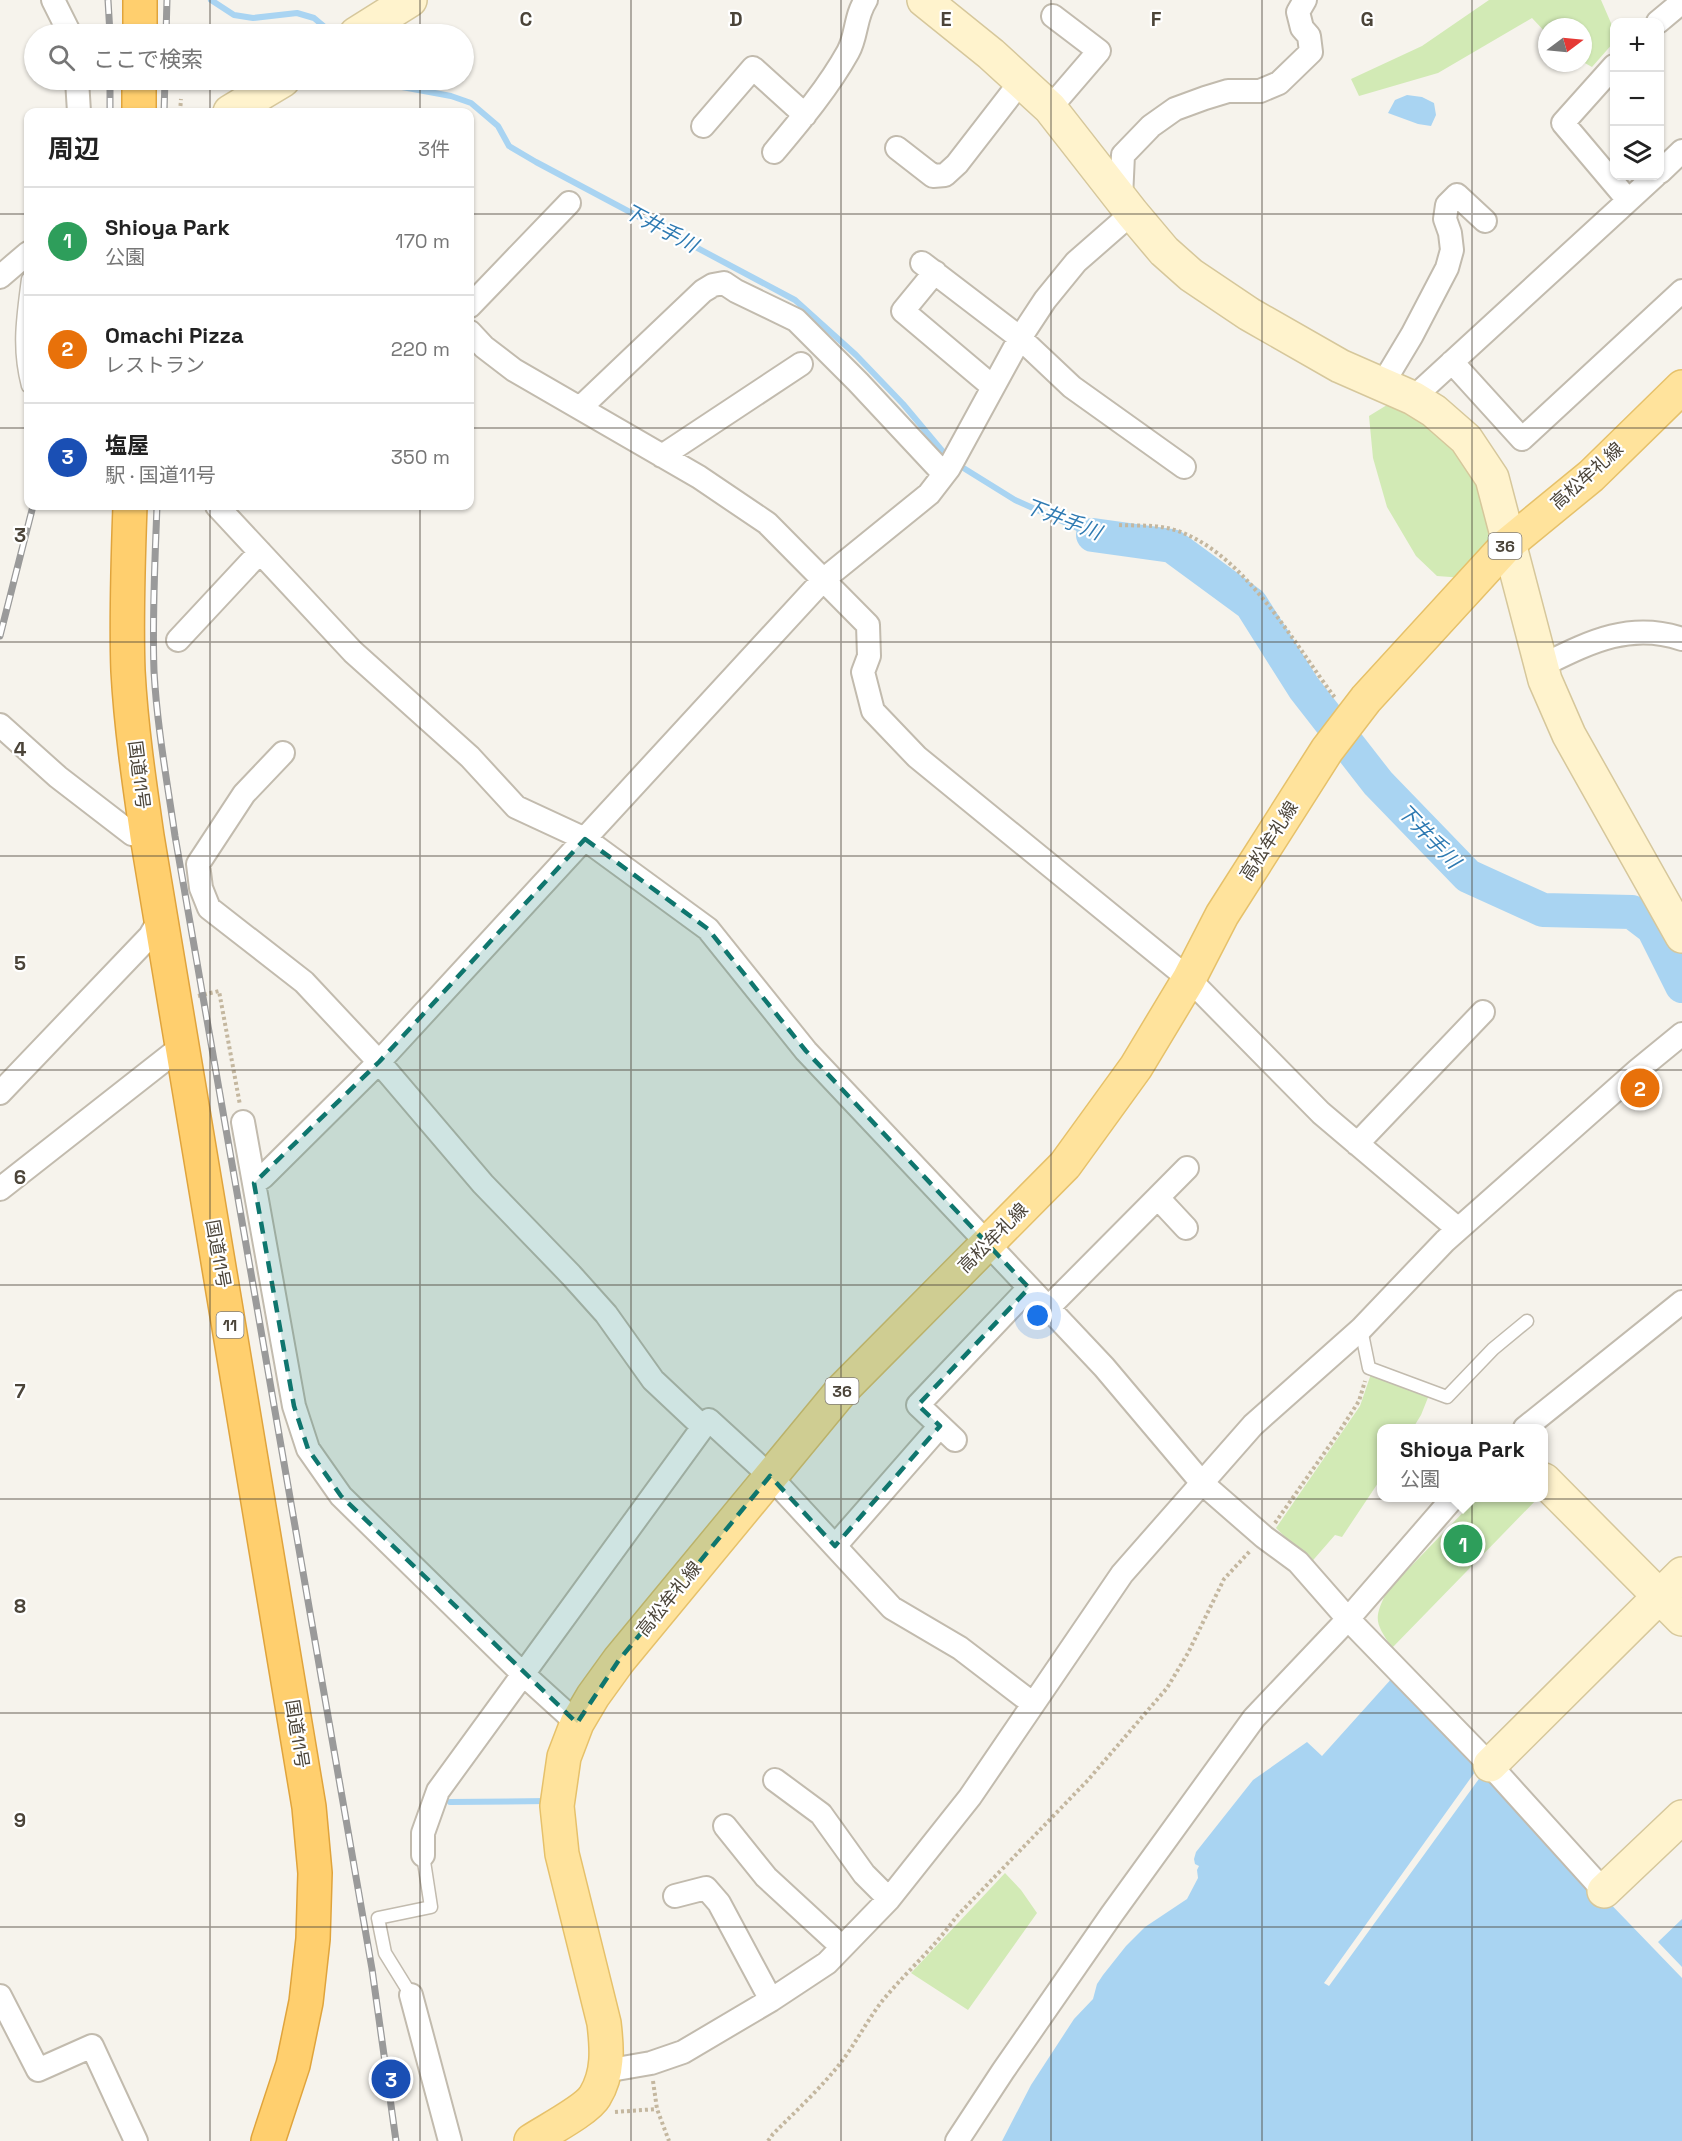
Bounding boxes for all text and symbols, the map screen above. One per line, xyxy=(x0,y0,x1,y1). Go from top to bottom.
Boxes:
text: C xyxy=(520,6,533,32)
text: D xyxy=(729,6,743,32)
text: E xyxy=(940,6,952,32)
text: F xyxy=(1151,6,1162,32)
text: G xyxy=(1360,6,1374,32)
north arrow xyxy=(1538,18,1592,72)
map controls xyxy=(1610,18,1664,180)
button: + xyxy=(1610,18,1664,72)
search box xyxy=(24,24,474,90)
icon: search xyxy=(45,41,78,74)
text: ここで検索 xyxy=(93,45,203,73)
button: − xyxy=(1610,72,1664,126)
button: layers xyxy=(1610,126,1664,180)
text: 周辺 xyxy=(48,132,100,166)
text: 3件 xyxy=(418,136,450,162)
water label: 下井手川 xyxy=(620,198,704,259)
text: Shioya Park xyxy=(105,213,230,241)
text: 1 xyxy=(63,228,72,254)
text: 170 m xyxy=(395,228,450,254)
text: 公園 xyxy=(105,244,145,270)
text: Omachi Pizza xyxy=(105,321,244,349)
text: 2 xyxy=(62,336,73,362)
text: 220 m xyxy=(391,336,450,362)
text: レストラン xyxy=(105,352,205,378)
text: 塩屋 xyxy=(105,431,149,459)
street label: 高松牟礼線 xyxy=(1546,437,1628,514)
text: 3 xyxy=(61,444,74,470)
text: 350 m xyxy=(391,444,450,470)
text: 駅 · 国道11号 xyxy=(105,462,216,488)
water label: 下井手川 xyxy=(1021,493,1107,546)
text: 3 xyxy=(14,522,26,548)
road number: 36 xyxy=(1488,533,1522,559)
text: 4 xyxy=(14,736,27,762)
street label: 国道11号 xyxy=(124,739,155,811)
street label: 高松牟礼線 xyxy=(1234,797,1303,885)
water label: 下井手川 xyxy=(1392,798,1468,875)
text: 5 xyxy=(14,950,26,976)
pin: 2 xyxy=(1620,1066,1660,1110)
text: 6 xyxy=(14,1164,26,1190)
street label: 高松牟礼線 xyxy=(953,1198,1033,1278)
street label: 国道11号 xyxy=(201,1218,236,1290)
your location xyxy=(1023,1301,1052,1330)
road number: 11 xyxy=(216,1312,244,1338)
text: 7 xyxy=(14,1378,26,1404)
road number: 36 xyxy=(826,1378,858,1404)
popup xyxy=(1377,1424,1548,1502)
text: Shioya Park xyxy=(1400,1435,1525,1463)
text: 公園 xyxy=(1400,1466,1440,1492)
pin: 1 xyxy=(1444,1522,1482,1566)
street label: 高松牟礼線 xyxy=(631,1556,706,1641)
text: 8 xyxy=(14,1593,26,1619)
street label: 国道11号 xyxy=(281,1698,314,1770)
text: 9 xyxy=(14,1807,26,1833)
pin: 3 xyxy=(372,2056,410,2102)

